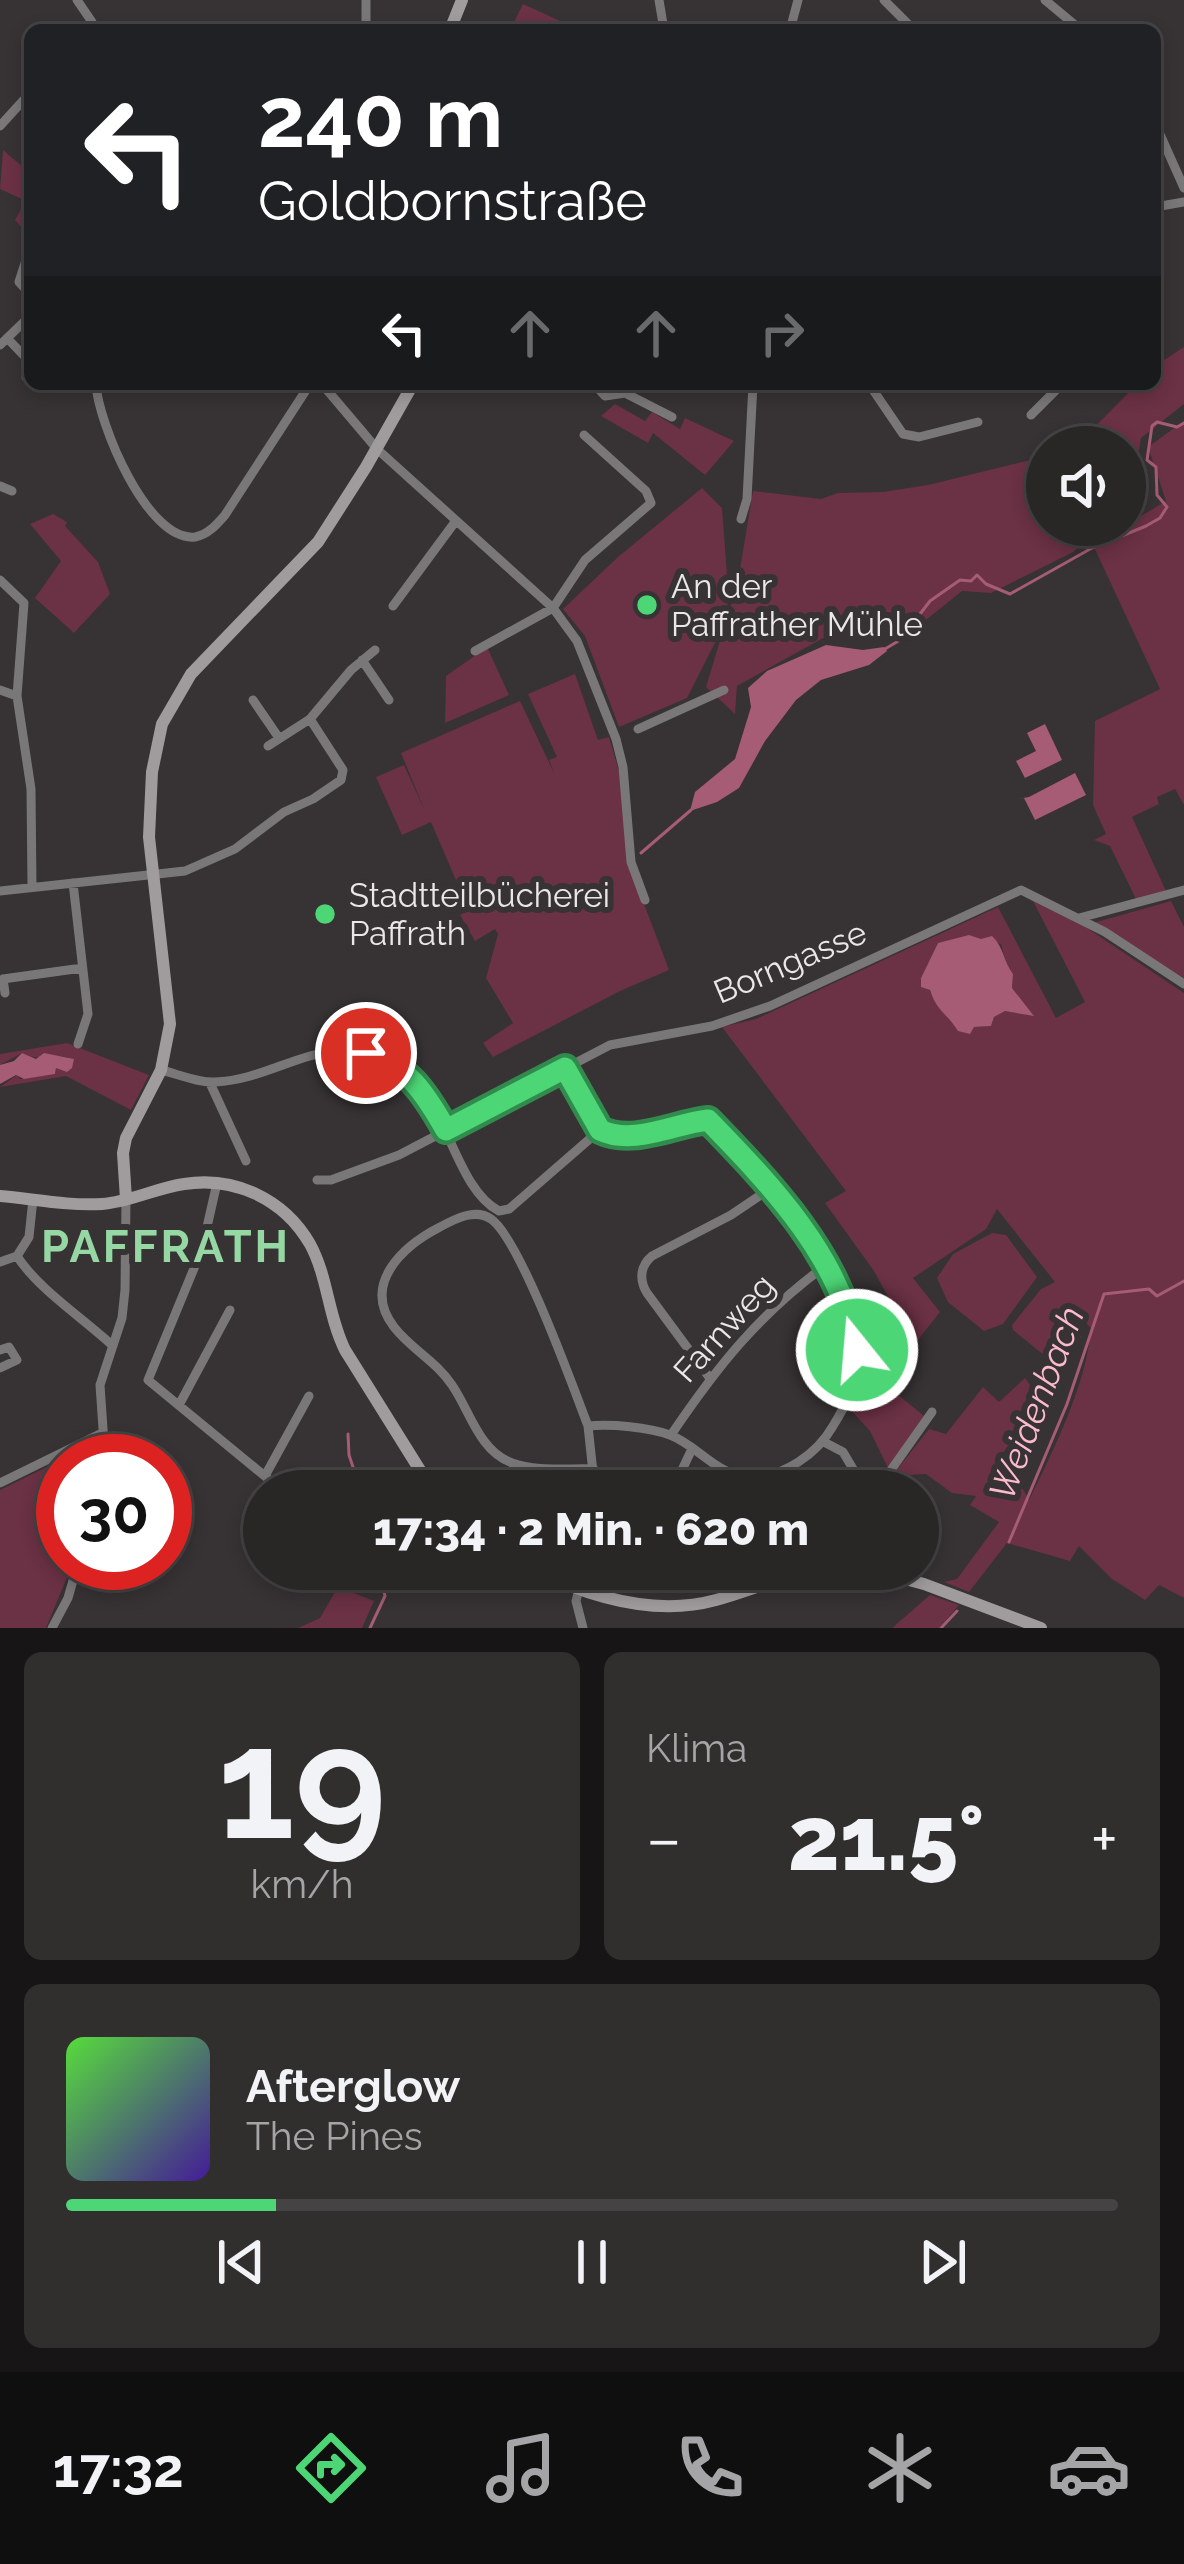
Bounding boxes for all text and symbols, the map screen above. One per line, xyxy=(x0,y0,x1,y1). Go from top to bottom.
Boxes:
text: 240 m xyxy=(258,68,503,167)
icon: left xyxy=(60,72,216,228)
text: Goldbornstraße xyxy=(258,169,647,233)
icon: left xyxy=(371,300,437,366)
icon: ahead xyxy=(497,300,563,366)
icon: ahead xyxy=(623,300,689,366)
icon: right xyxy=(749,300,815,366)
map controls xyxy=(1026,426,1146,546)
button: sound xyxy=(1026,426,1146,546)
place label: An der Paffrather Mühle xyxy=(671,567,923,644)
marker: An der Paffrather Mühle xyxy=(634,592,660,618)
place label: Stadtteilbücherei Paffrath xyxy=(349,876,610,953)
marker: Stadtteilbücherei Paffrath xyxy=(312,901,338,927)
street label: Borngasse xyxy=(708,912,872,1012)
pin xyxy=(315,1002,417,1104)
icon: arrive xyxy=(333,1020,399,1086)
district label: PAFFRATH xyxy=(41,1220,291,1273)
street label: Farnweg xyxy=(665,1266,783,1390)
position arrow xyxy=(794,1287,920,1413)
water label: Weidenbach xyxy=(980,1300,1092,1506)
speed limit sign: 30 xyxy=(36,1434,192,1590)
text: 17:34 · 2 Min. · 620 m xyxy=(373,1503,809,1556)
text: 19 xyxy=(218,1691,386,1875)
text: Klima xyxy=(646,1725,747,1771)
text: 21.5° xyxy=(788,1785,985,1891)
text: − xyxy=(646,1800,682,1877)
text: + xyxy=(1091,1800,1118,1877)
text: km/h xyxy=(251,1861,353,1907)
text: Afterglow xyxy=(246,2060,460,2113)
text: The Pines xyxy=(246,2113,423,2159)
icon: previous xyxy=(208,2229,274,2295)
icon: pause xyxy=(559,2229,625,2295)
icon: next xyxy=(910,2229,976,2295)
icon: directions xyxy=(289,2426,373,2510)
icon: music xyxy=(479,2426,563,2510)
icon: phone xyxy=(668,2426,752,2510)
icon: climate xyxy=(858,2426,942,2510)
icon: car xyxy=(1047,2426,1131,2510)
text: 17:32 xyxy=(53,2436,184,2500)

